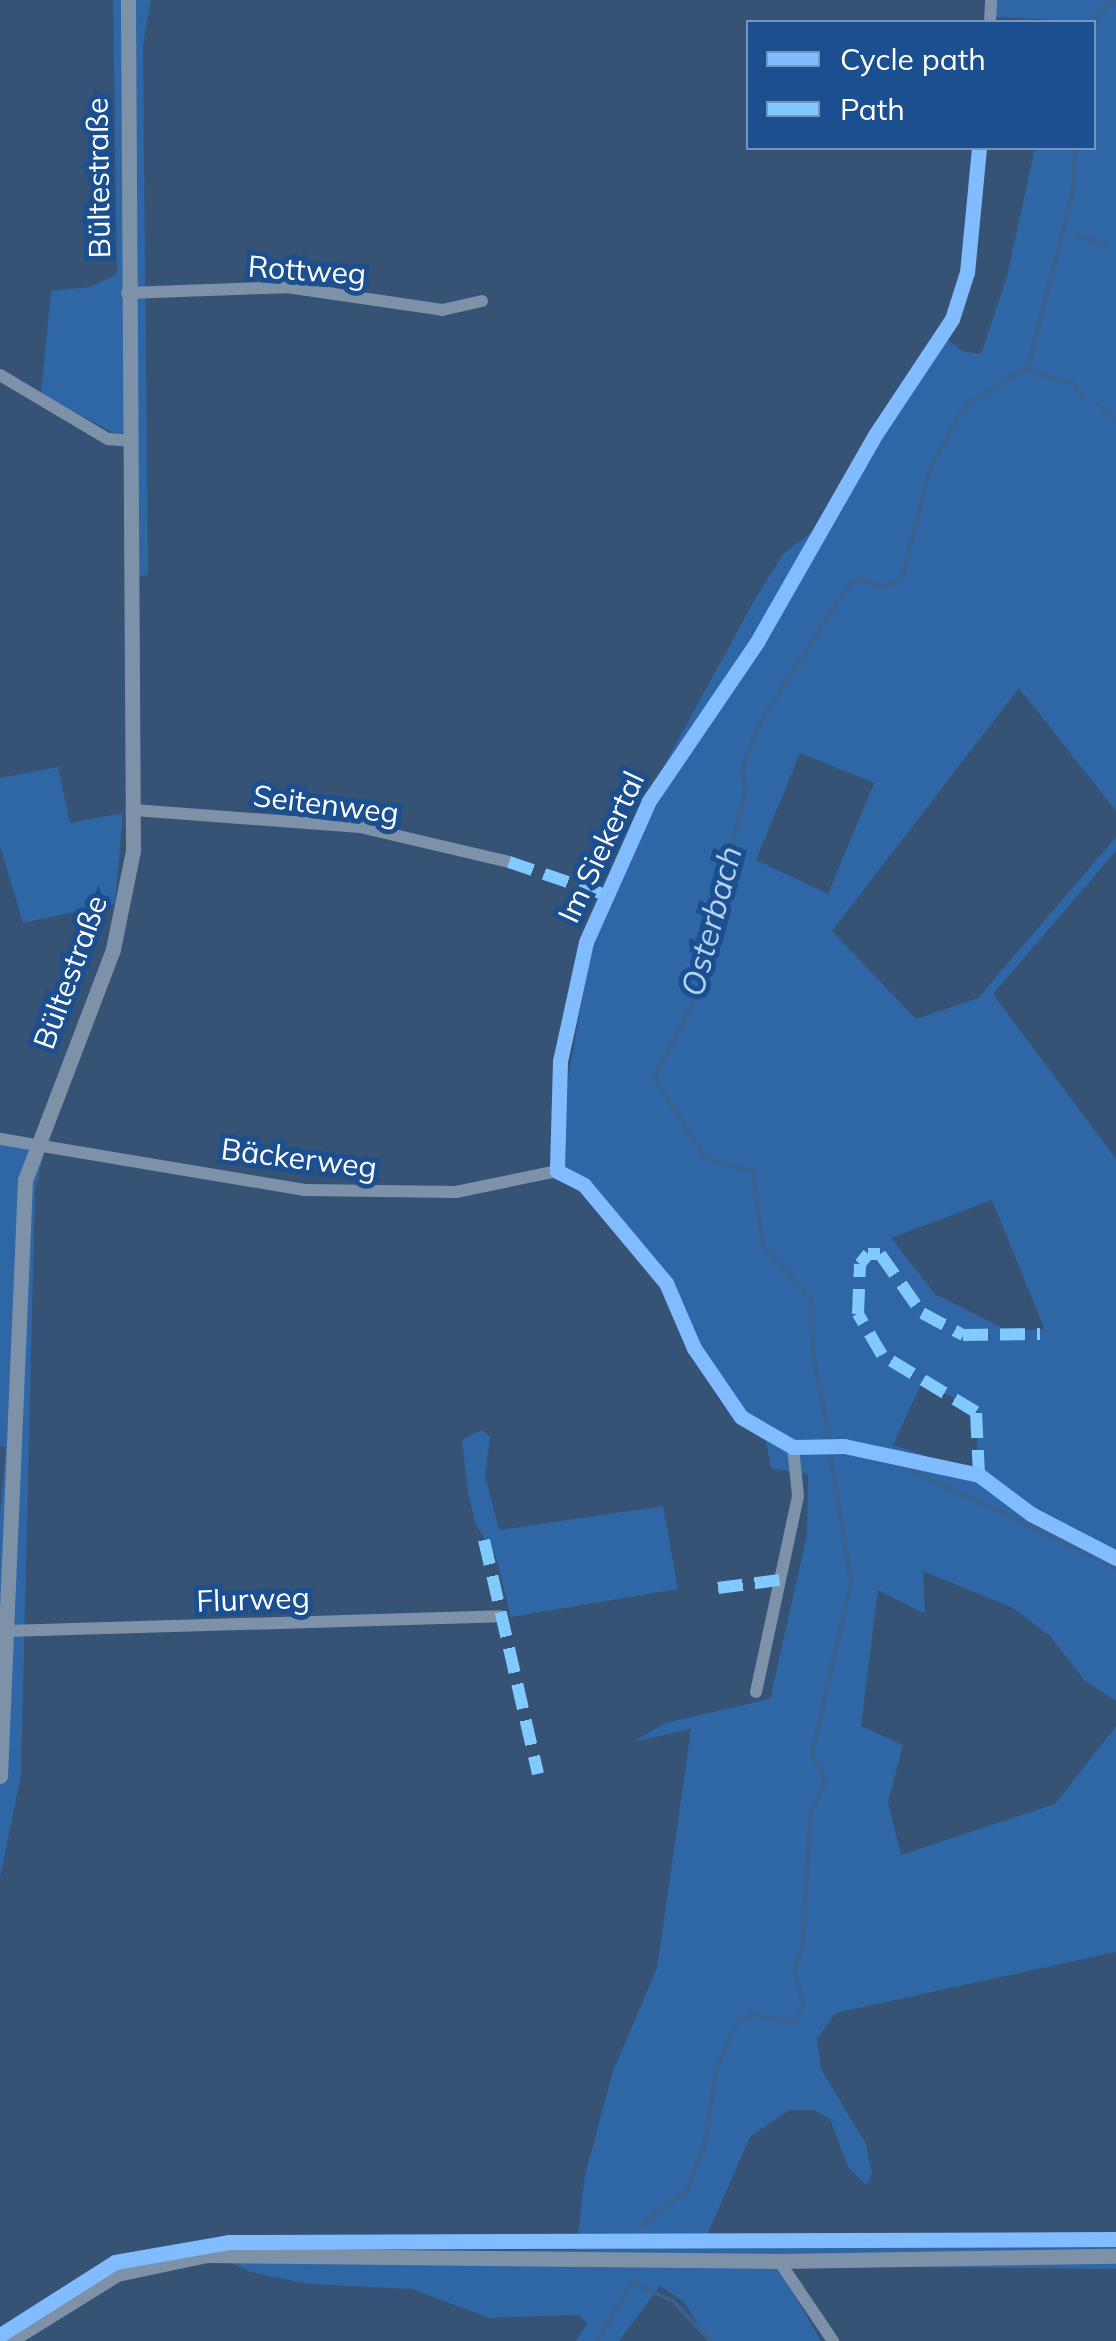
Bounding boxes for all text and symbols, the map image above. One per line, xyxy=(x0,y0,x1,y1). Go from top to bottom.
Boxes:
legend xyxy=(746,20,1096,150)
text: Cycle path xyxy=(840,40,986,78)
text: Path xyxy=(840,90,905,128)
street label: Bültestraße xyxy=(79,97,117,259)
street label: Rottweg xyxy=(247,248,367,292)
street label: Im Siekertal xyxy=(550,766,652,928)
street label: Seitenweg xyxy=(251,777,401,831)
water label: Osterbach xyxy=(673,842,749,1000)
street label: Bültestraße xyxy=(26,890,114,1054)
street label: Bäckerweg xyxy=(219,1131,379,1185)
street label: Flurweg xyxy=(196,1579,310,1619)

